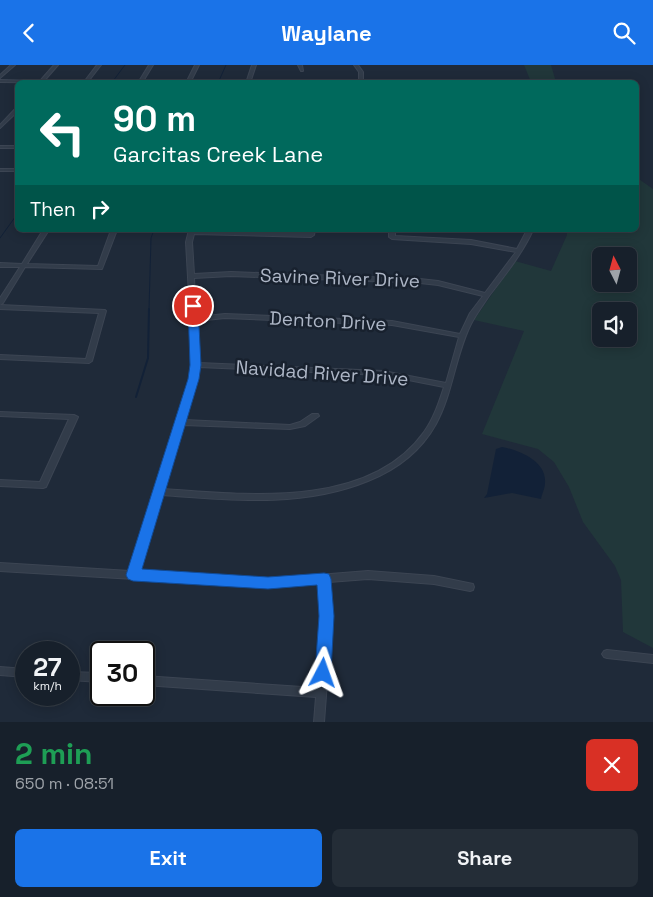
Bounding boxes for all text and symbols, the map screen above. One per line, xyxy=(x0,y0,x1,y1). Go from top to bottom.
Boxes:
icon: back xyxy=(15,19,43,47)
text: Waylane xyxy=(281,19,372,47)
icon: search xyxy=(610,19,638,47)
text: 90 m xyxy=(113,97,196,141)
icon: left xyxy=(30,100,95,165)
text: Garcitas Creek Lane xyxy=(113,140,323,168)
icon: right xyxy=(86,195,114,223)
text: Then xyxy=(30,197,76,222)
north arrow xyxy=(592,247,638,293)
map controls xyxy=(592,247,637,347)
street label: Savine River Drive xyxy=(260,263,420,293)
pin xyxy=(172,285,214,327)
icon: arrive xyxy=(179,292,207,320)
button: sound xyxy=(592,302,637,347)
street label: Denton Drive xyxy=(269,305,387,337)
street label: Navidad River Drive xyxy=(235,354,409,392)
speed limit sign: 30 xyxy=(90,641,155,706)
position arrow xyxy=(296,646,348,698)
text: 27 xyxy=(33,651,62,683)
text: km/h xyxy=(33,678,62,694)
text: 2 min xyxy=(15,734,93,773)
button: close xyxy=(586,739,638,791)
text: 650 m · 08:51 xyxy=(15,773,114,794)
button: Exit xyxy=(15,829,322,887)
button: Share xyxy=(332,829,638,887)

